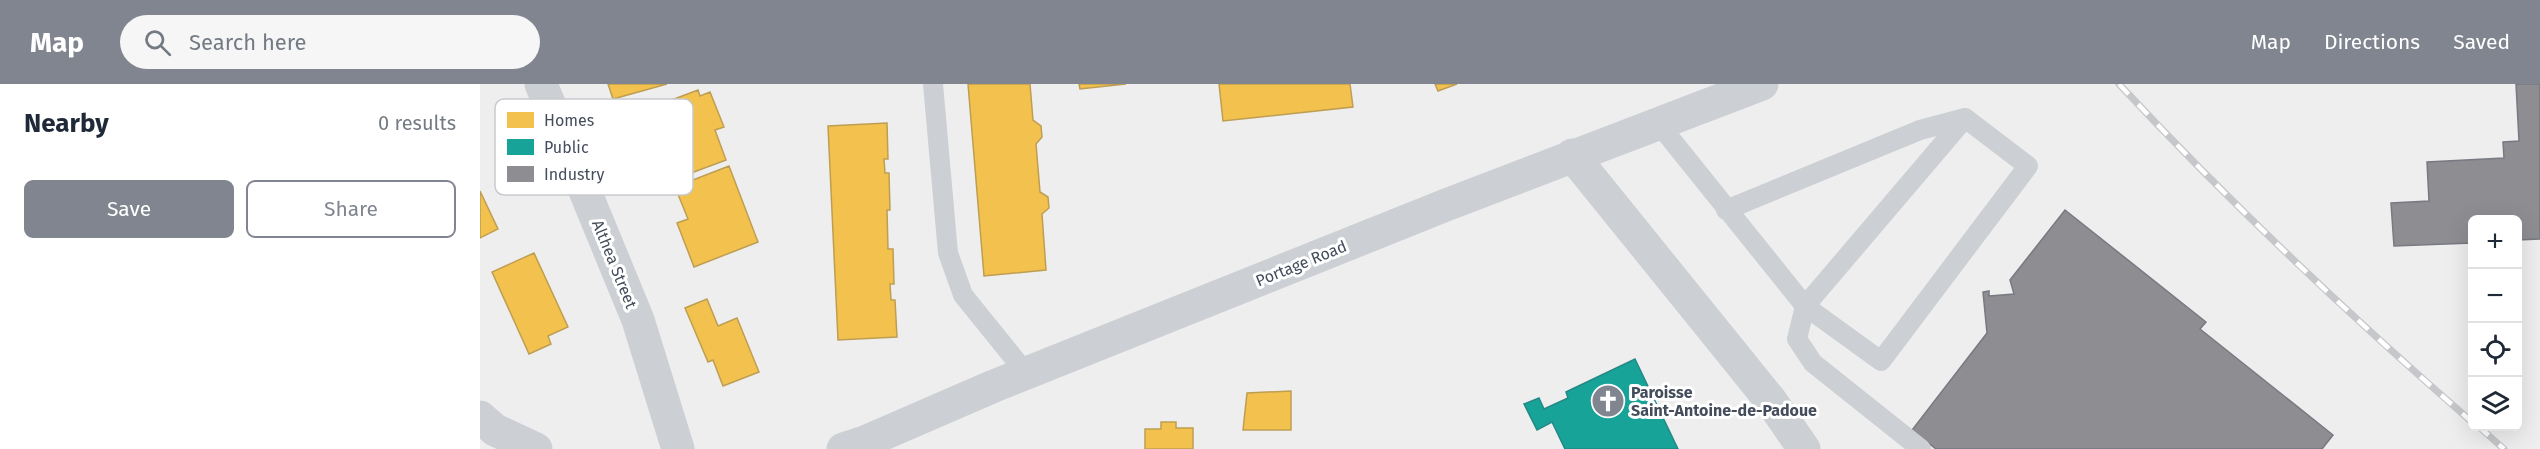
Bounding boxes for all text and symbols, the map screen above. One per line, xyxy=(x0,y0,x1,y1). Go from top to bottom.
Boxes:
search box xyxy=(120,15,540,69)
text: Map xyxy=(30,26,84,59)
icon: search xyxy=(141,26,174,59)
text: Search here xyxy=(189,29,307,56)
text: Map xyxy=(2251,29,2291,55)
text: Directions xyxy=(2324,29,2420,55)
text: Saved xyxy=(2453,29,2510,55)
legend xyxy=(495,99,693,195)
text: Nearby xyxy=(24,108,109,139)
text: 0 results xyxy=(378,111,456,135)
text: Homes xyxy=(544,111,594,130)
text: Public xyxy=(544,138,589,157)
text: Industry xyxy=(544,165,604,184)
button: Save xyxy=(24,180,234,238)
button: Share xyxy=(246,180,456,238)
map controls xyxy=(2468,215,2522,431)
button: + xyxy=(2468,215,2522,269)
street label: Althea Street xyxy=(588,217,641,311)
street label: Portage Road xyxy=(1253,237,1349,290)
button: − xyxy=(2468,269,2522,323)
button: locate xyxy=(2468,323,2522,377)
button: layers xyxy=(2468,377,2522,431)
church icon: Paroisse Saint-Antoine-de-Padoue xyxy=(1590,383,1626,419)
place label: Paroisse Saint-Antoine-de-Padoue xyxy=(1631,383,1817,420)

